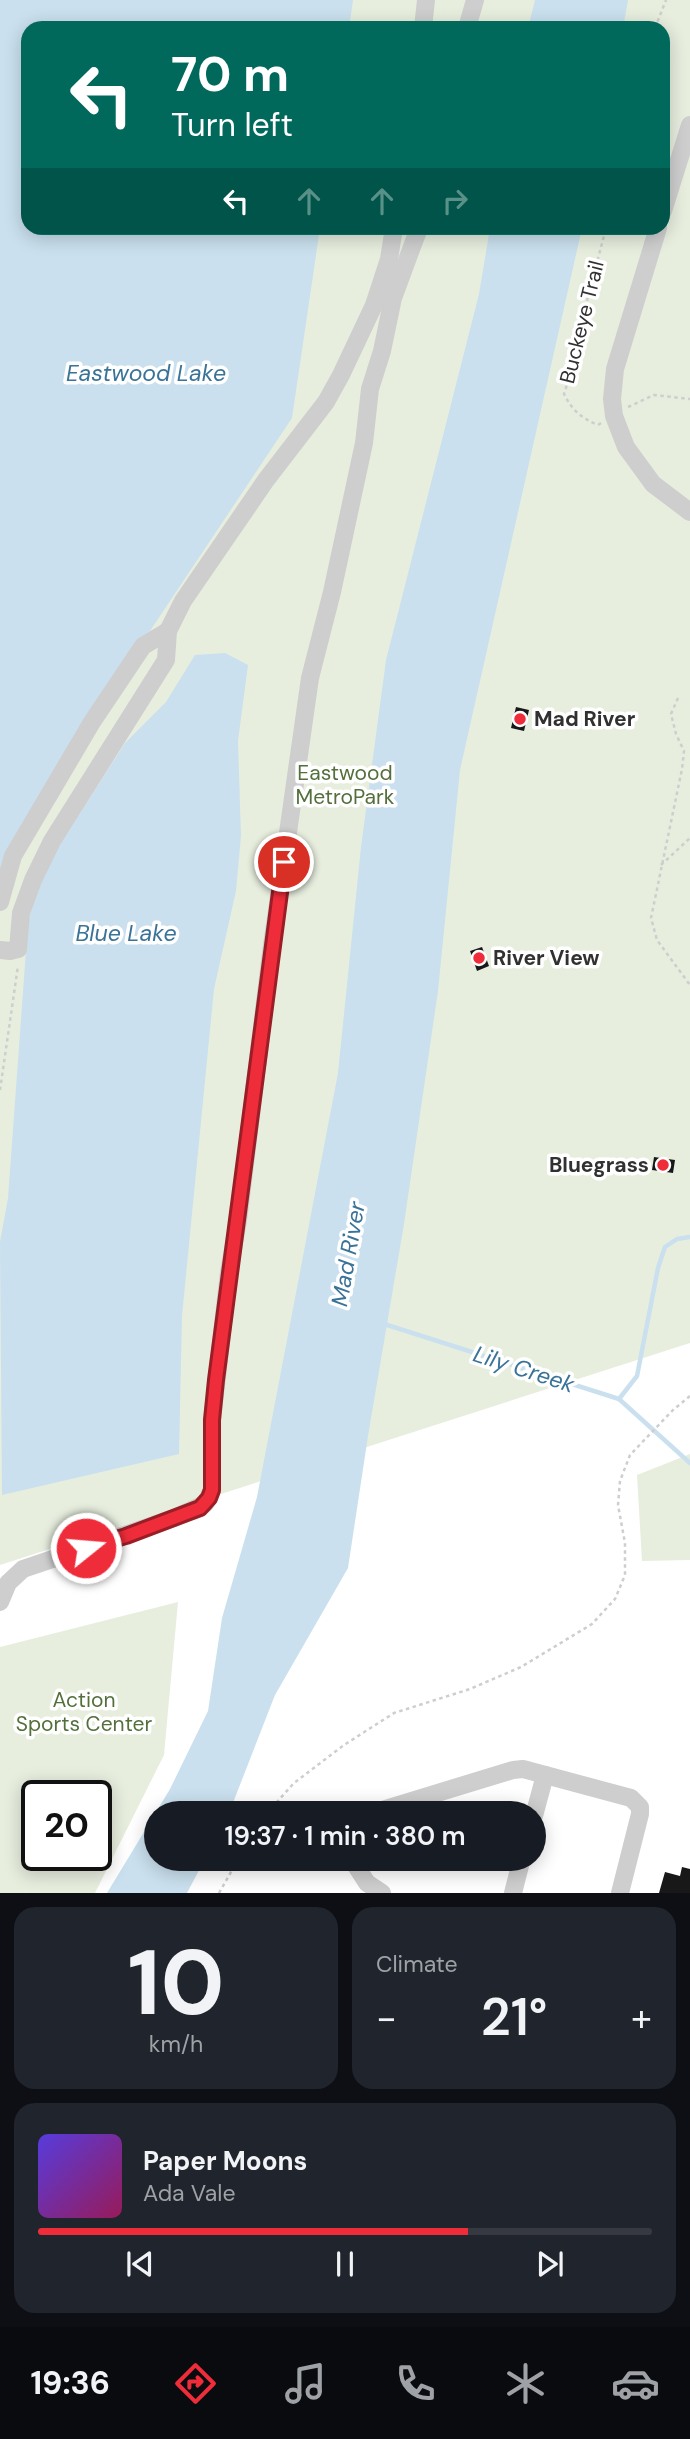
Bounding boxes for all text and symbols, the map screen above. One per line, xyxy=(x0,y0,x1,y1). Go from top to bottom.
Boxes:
text: 70 m xyxy=(171,42,289,106)
icon: left xyxy=(56,49,147,140)
text: Turn left xyxy=(171,104,293,146)
icon: left xyxy=(217,182,255,220)
icon: ahead xyxy=(290,182,328,220)
icon: ahead xyxy=(363,182,401,220)
icon: right xyxy=(436,182,474,220)
street label: Buckeye Trail xyxy=(553,258,611,386)
water label: Eastwood Lake xyxy=(66,358,226,388)
place label: Mad River xyxy=(534,705,636,733)
marker: Mad River xyxy=(512,711,528,727)
park label: Eastwood MetroPark xyxy=(296,759,395,811)
pin xyxy=(254,832,314,892)
icon: arrive xyxy=(265,843,303,881)
water label: Blue Lake xyxy=(75,918,177,948)
place label: River View xyxy=(493,944,600,972)
marker: River View xyxy=(471,950,487,966)
place label: Bluegrass xyxy=(549,1151,649,1179)
marker: Bluegrass xyxy=(655,1157,671,1173)
water label: Mad River xyxy=(324,1198,372,1309)
water label: Lily Creek xyxy=(469,1339,579,1400)
position arrow xyxy=(49,1511,123,1585)
park label: Action Sports Center xyxy=(16,1686,153,1738)
speed limit sign: 20 xyxy=(21,1780,112,1871)
text: 19:37 · 1 min · 380 m xyxy=(224,1819,466,1853)
text: 10 xyxy=(127,1924,225,2042)
text: Climate xyxy=(376,1949,458,1979)
text: 21° xyxy=(481,1983,547,2051)
text: − xyxy=(376,1993,397,2043)
text: + xyxy=(631,1993,652,2043)
text: km/h xyxy=(149,2029,203,2059)
text: Paper Moons xyxy=(143,2144,307,2178)
text: Ada Vale xyxy=(143,2178,236,2208)
icon: previous xyxy=(121,2245,159,2283)
icon: pause xyxy=(326,2245,364,2283)
icon: next xyxy=(531,2245,569,2283)
icon: directions xyxy=(171,2359,220,2408)
icon: music xyxy=(281,2359,330,2408)
icon: phone xyxy=(391,2359,440,2408)
icon: climate xyxy=(501,2359,550,2408)
icon: car xyxy=(611,2359,660,2408)
text: 19:36 xyxy=(30,2362,110,2404)

